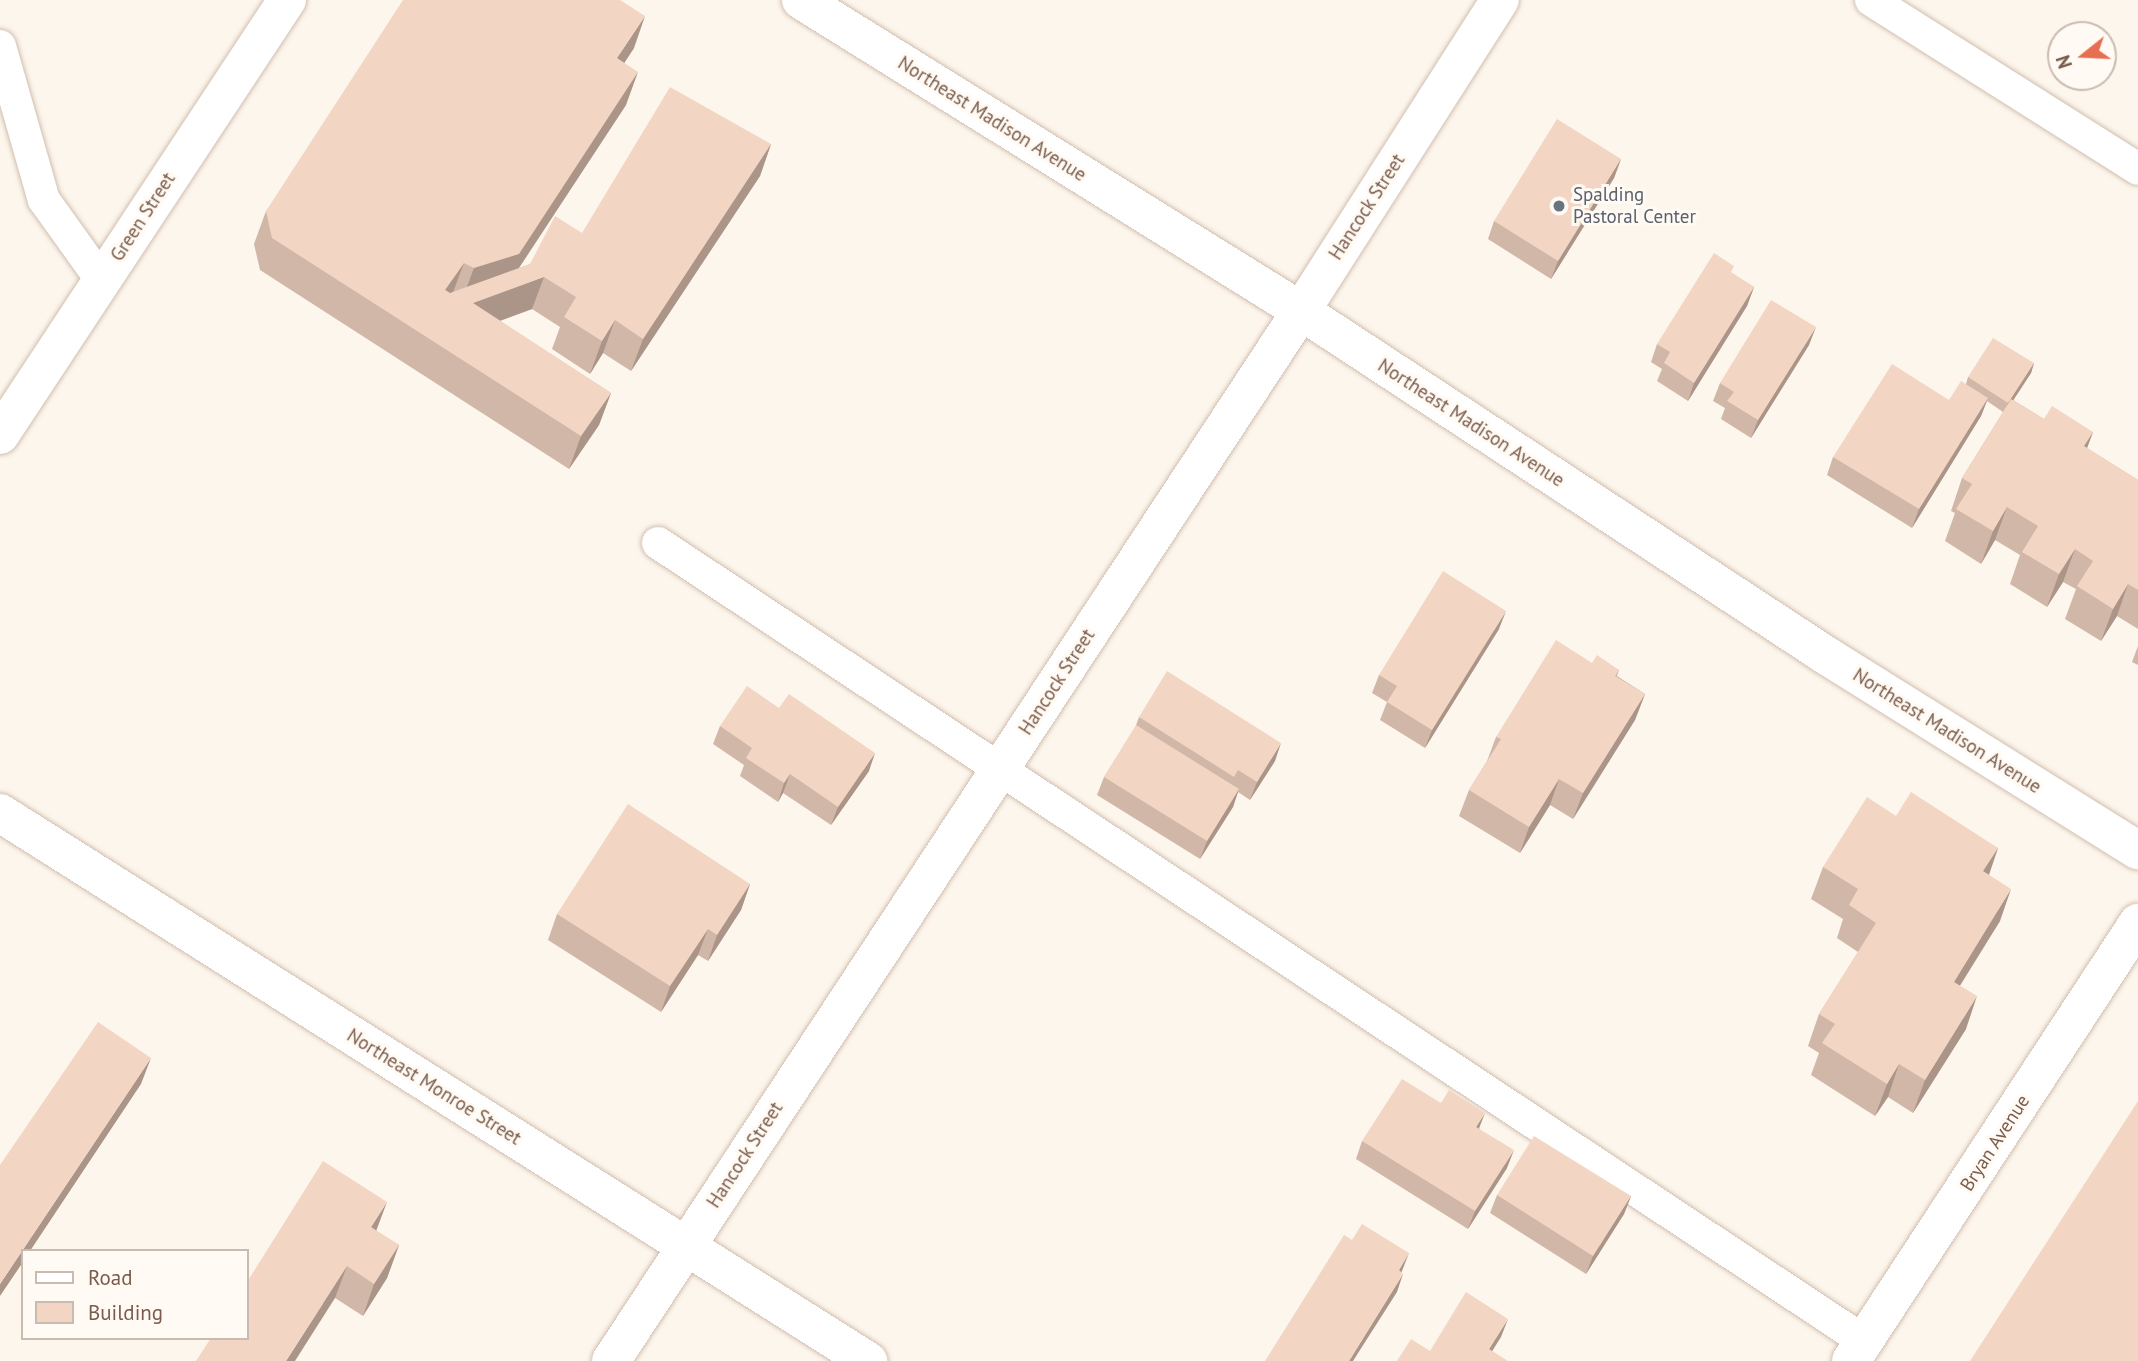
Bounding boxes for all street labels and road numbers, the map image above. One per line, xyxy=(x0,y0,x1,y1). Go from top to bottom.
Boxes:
street label: Northeast Madison Avenue xyxy=(893,52,1091,186)
street label: Hancock Street xyxy=(1324,150,1410,264)
street label: Green Street xyxy=(106,168,180,266)
street label: Northeast Madison Avenue xyxy=(1373,354,1569,492)
street label: Hancock Street xyxy=(1014,625,1100,739)
street label: Northeast Madison Avenue xyxy=(1848,664,2046,798)
street label: Northeast Monroe Street xyxy=(343,1024,525,1150)
street label: Bryan Avenue xyxy=(1955,1090,2035,1196)
street label: Hancock Street xyxy=(702,1098,788,1212)

